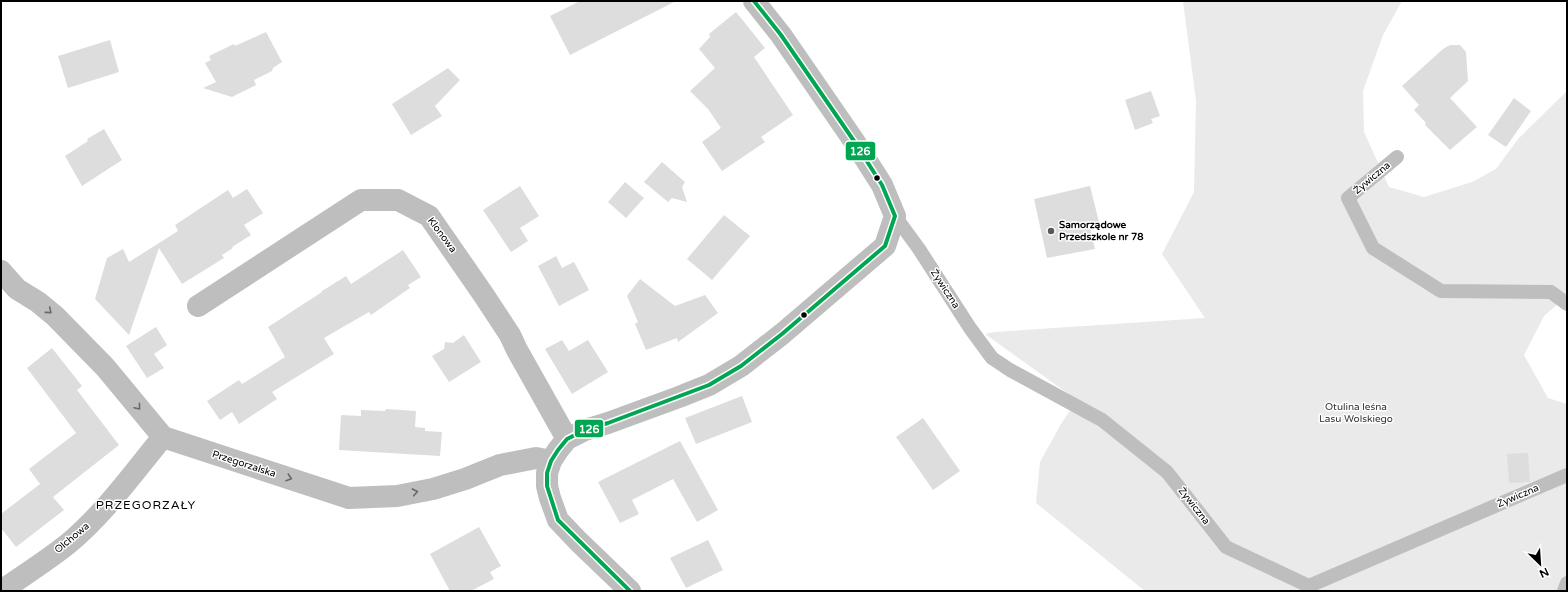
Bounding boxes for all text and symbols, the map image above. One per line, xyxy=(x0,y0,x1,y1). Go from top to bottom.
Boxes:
line badge: 126 xyxy=(845,141,876,161)
text: 126 xyxy=(850,145,870,158)
street label: Żywiczna xyxy=(1351,159,1393,197)
unlabelled marker xyxy=(872,173,882,183)
street label: Klonowa xyxy=(425,215,459,255)
place label: Samorządowe Przedszkole nr 78 xyxy=(1059,219,1144,243)
marker: Samorządowe Przedszkole nr 78 xyxy=(1046,226,1056,236)
street label: Żywiczna xyxy=(928,267,962,311)
one-way arrow xyxy=(45,307,52,314)
unlabelled marker xyxy=(799,310,809,320)
park label: Otulina leśna Lasu Wolskiego xyxy=(1319,401,1393,425)
one-way arrow xyxy=(133,402,140,409)
line badge: 126 xyxy=(574,419,604,438)
text: 126 xyxy=(579,423,599,436)
street label: Przegorzalska xyxy=(211,448,277,480)
one-way arrow xyxy=(285,474,292,482)
street label: Żywiczna xyxy=(1495,482,1541,510)
street label: Żywiczna xyxy=(1176,485,1212,527)
one-way arrow xyxy=(412,489,418,497)
district label: PRZEGORZAŁY xyxy=(96,498,196,512)
street label: Olchowa xyxy=(52,520,92,556)
north arrow xyxy=(1520,544,1560,584)
text: N xyxy=(1537,565,1551,580)

